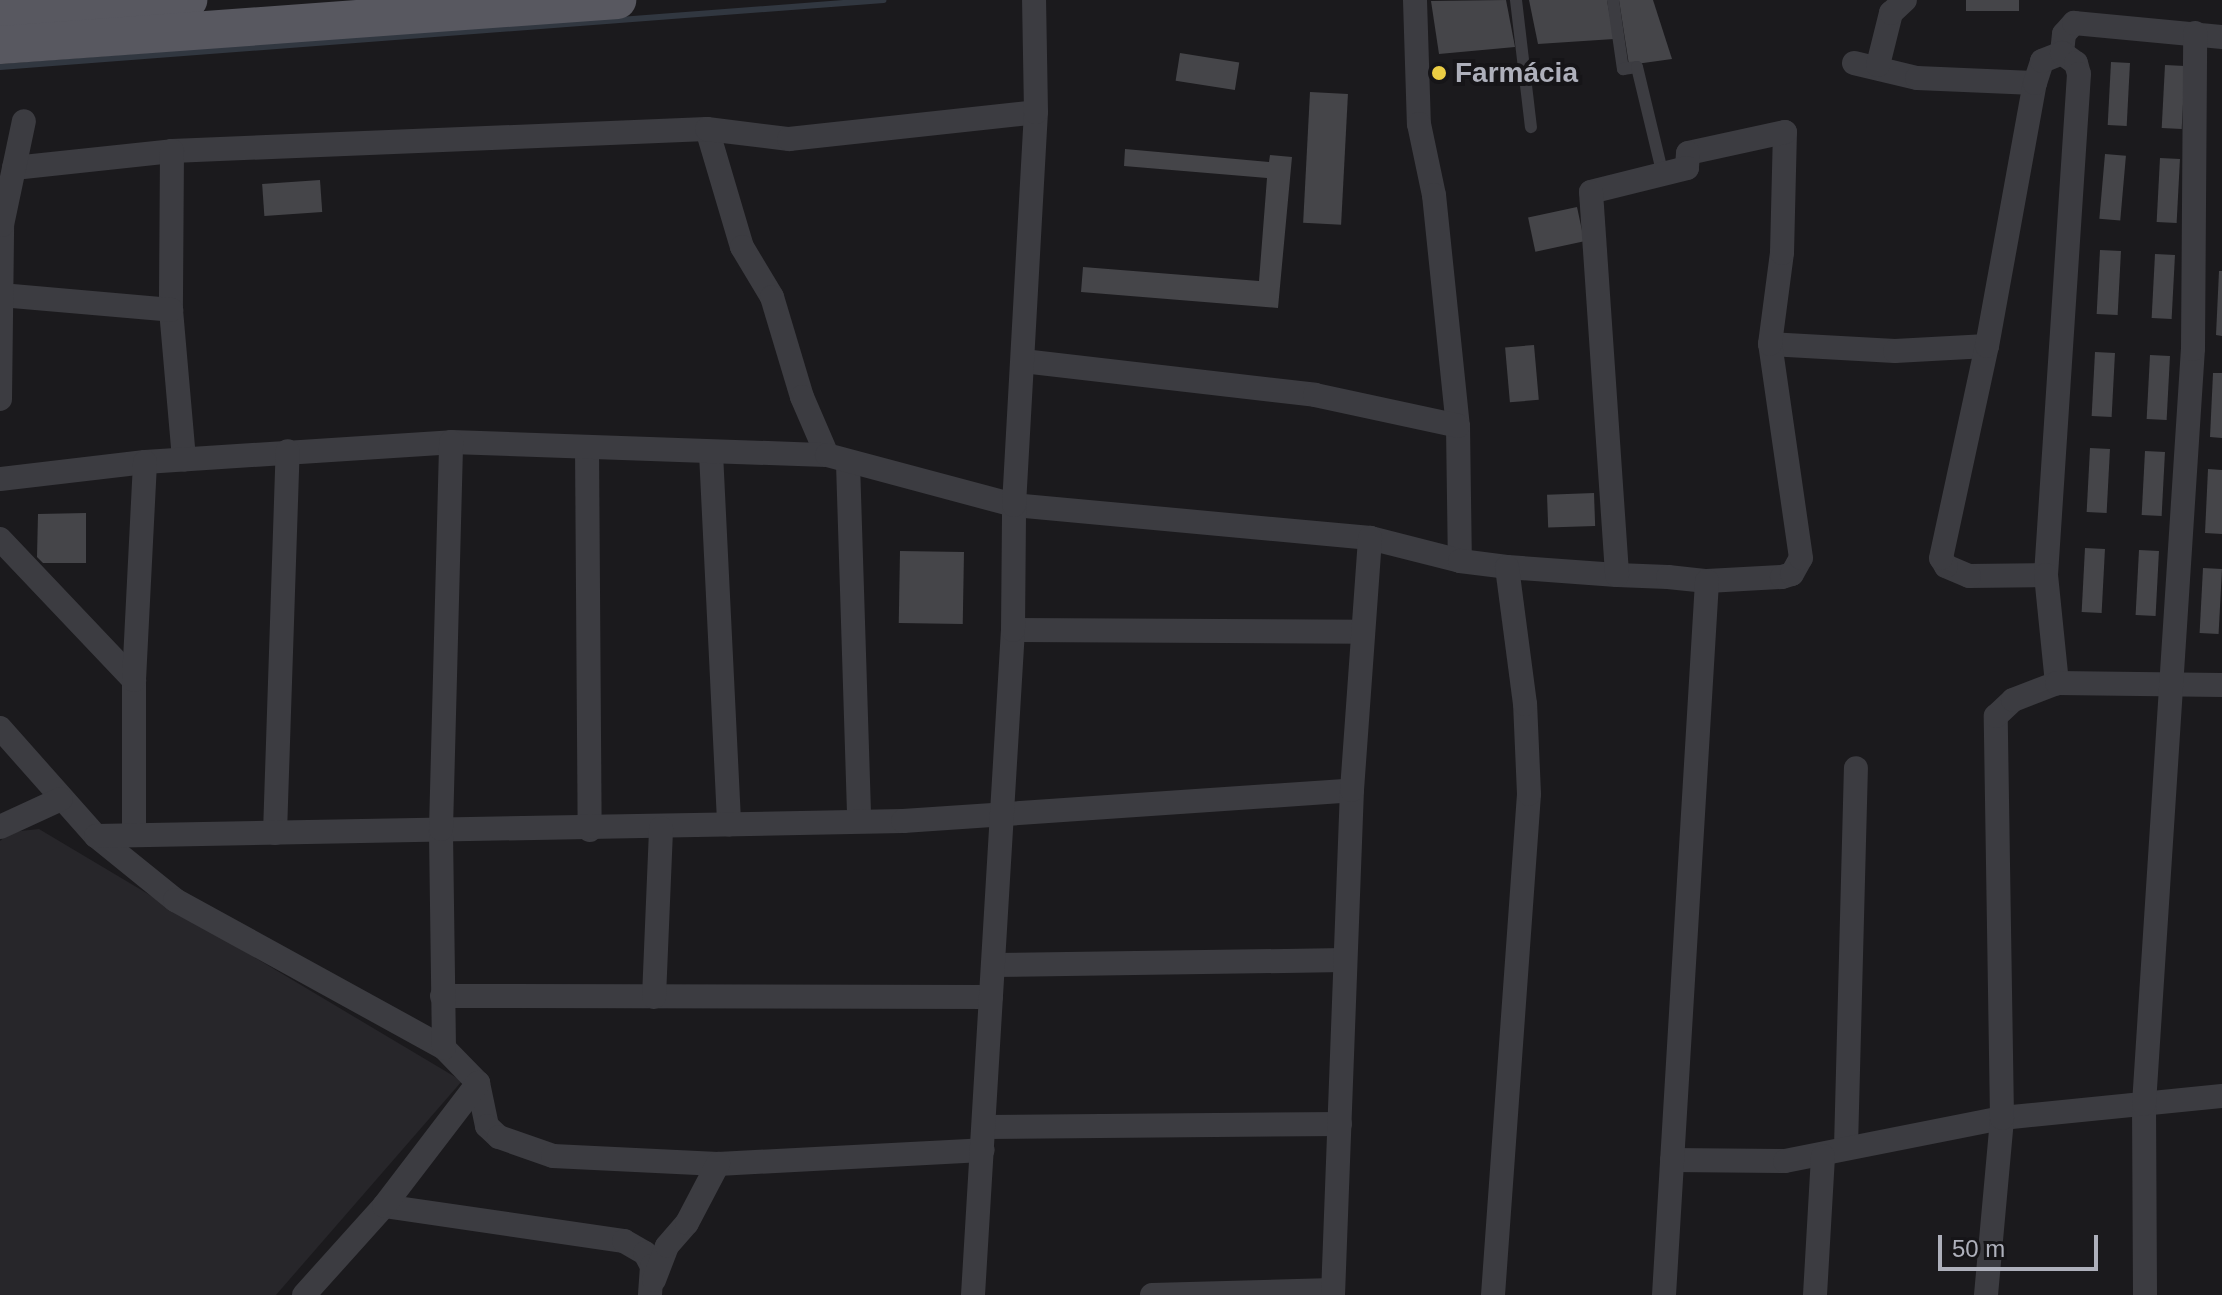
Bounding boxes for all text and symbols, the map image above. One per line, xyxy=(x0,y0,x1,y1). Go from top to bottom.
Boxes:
place label: Farmácia xyxy=(1455,56,1578,90)
marker: Farmácia xyxy=(1430,64,1448,82)
scale bar xyxy=(1942,1219,2102,1269)
text: 50 m xyxy=(1952,1235,2005,1262)

